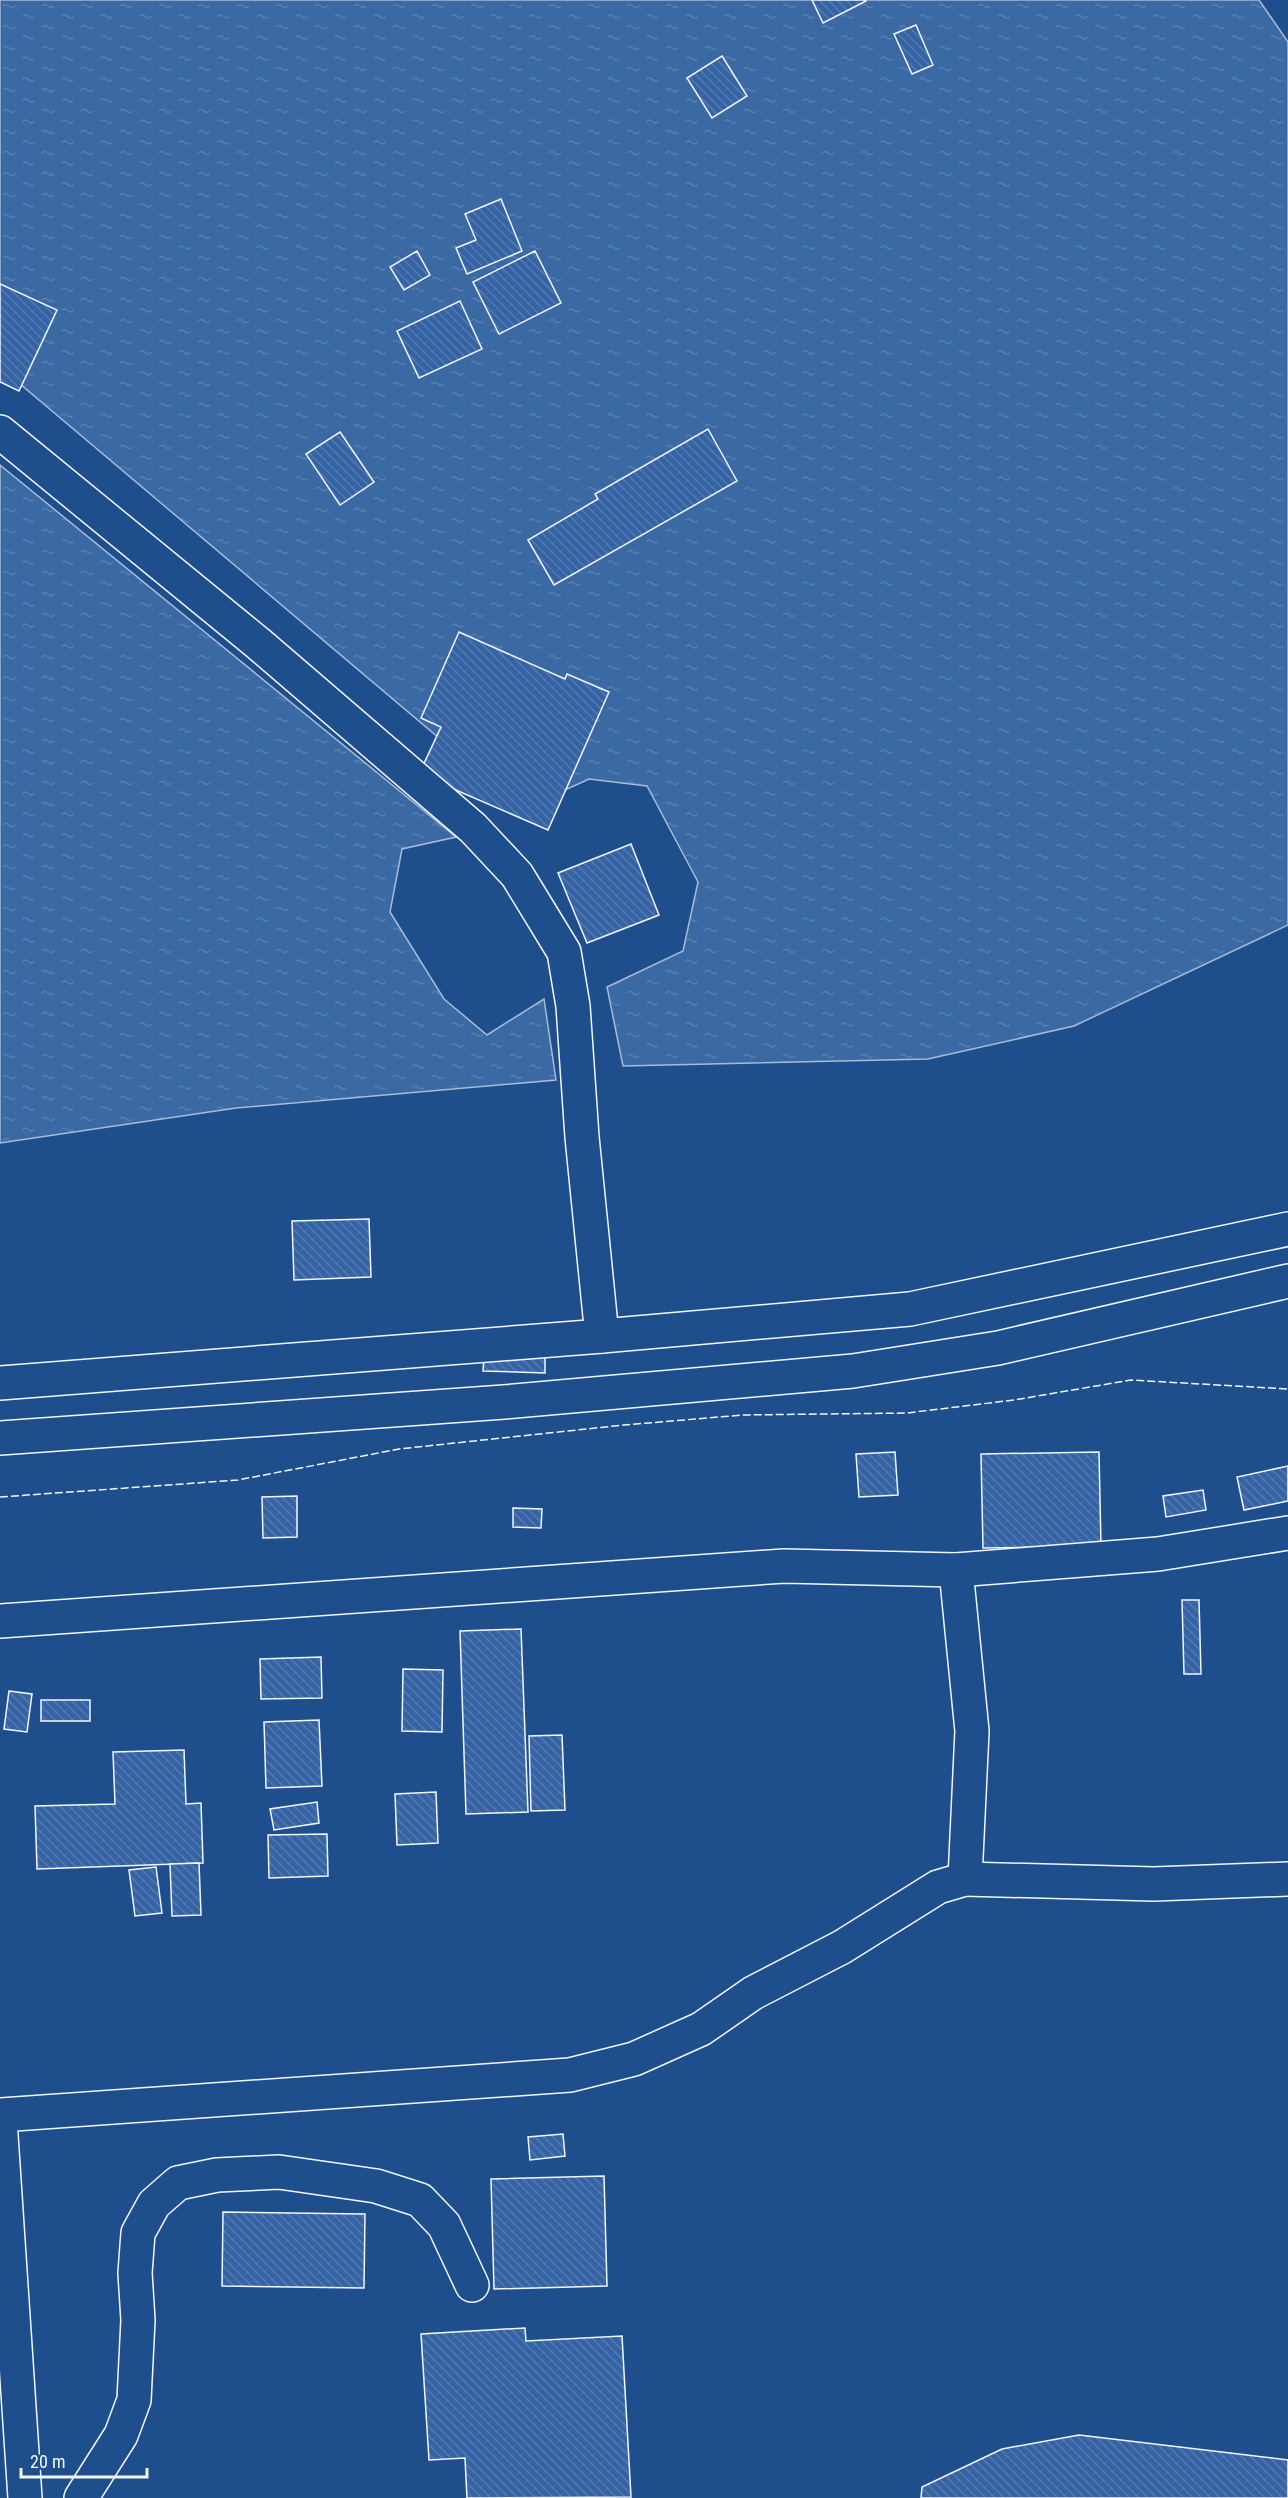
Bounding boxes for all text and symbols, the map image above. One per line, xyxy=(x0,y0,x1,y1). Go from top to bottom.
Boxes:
scale bar xyxy=(21,2441,147,2479)
text: 20 m xyxy=(30,2451,65,2472)

